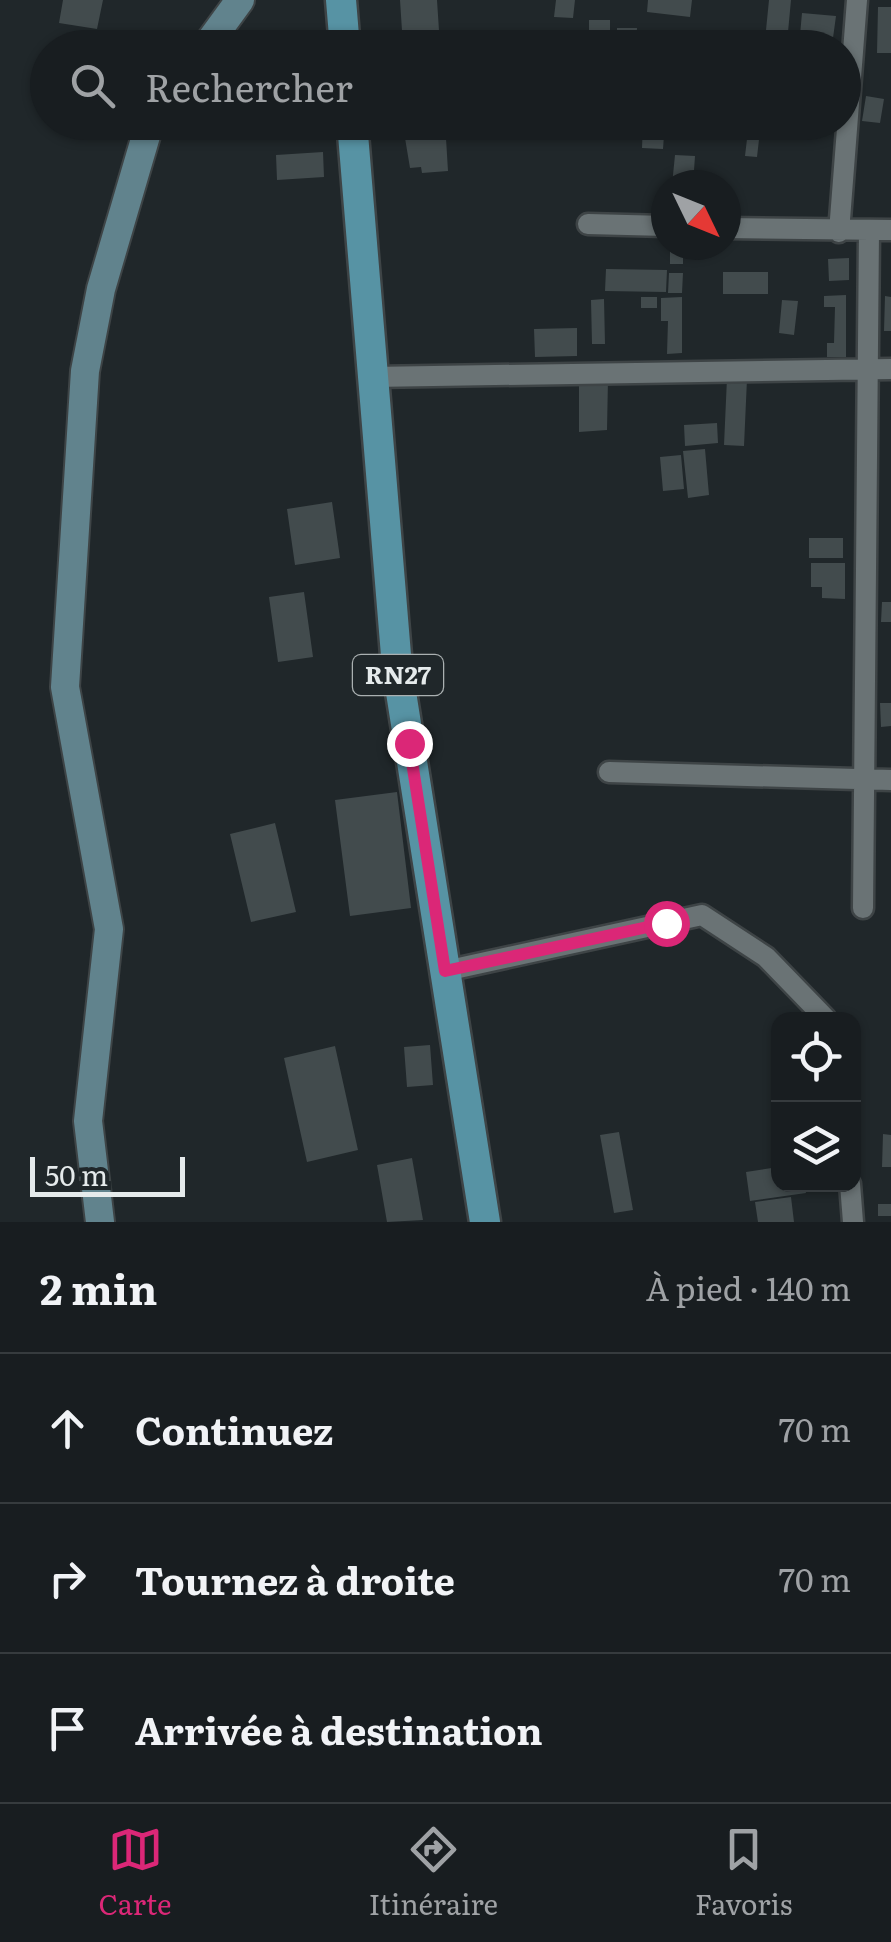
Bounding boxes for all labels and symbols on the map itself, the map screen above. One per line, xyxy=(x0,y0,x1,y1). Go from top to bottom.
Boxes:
north arrow xyxy=(651,170,741,260)
road number: RN27 xyxy=(353,655,443,695)
route end xyxy=(387,721,433,767)
route start xyxy=(644,901,690,947)
scale bar xyxy=(30,1152,185,1196)

